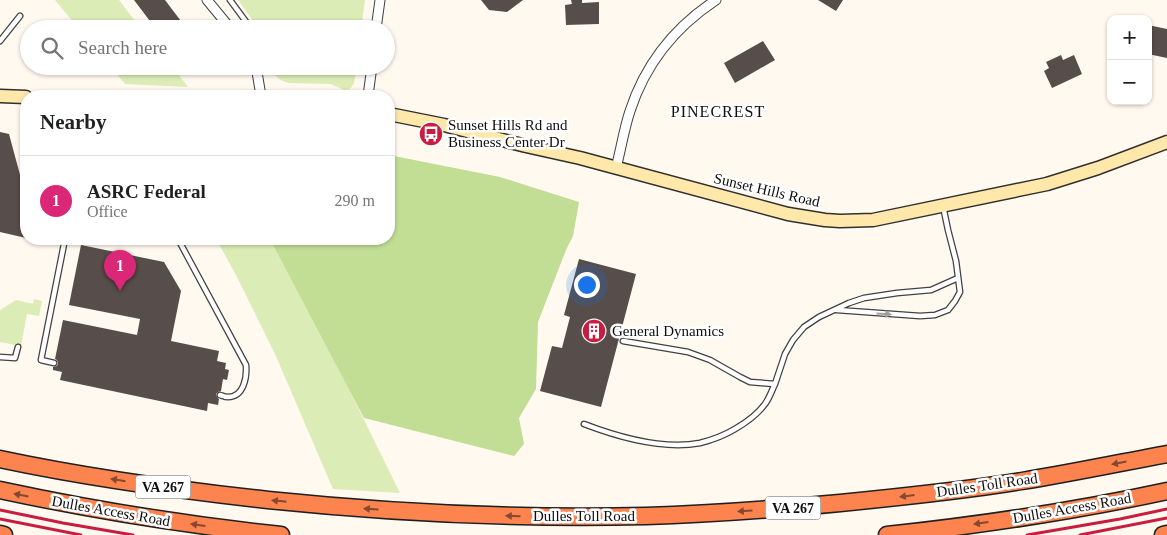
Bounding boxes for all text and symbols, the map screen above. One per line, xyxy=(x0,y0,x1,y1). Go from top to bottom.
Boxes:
map controls xyxy=(1107,15,1152,105)
button: + xyxy=(1107,15,1152,60)
search box xyxy=(20,20,395,75)
icon: search xyxy=(38,34,66,62)
text: Search here xyxy=(78,37,167,58)
button: − xyxy=(1107,60,1152,105)
district label: PINECREST xyxy=(671,103,765,120)
text: Nearby xyxy=(40,110,107,134)
place label: Sunset Hills Rd and Business Center Dr xyxy=(448,117,568,150)
bus stop icon: Sunset Hills Rd and Business Center Dr xyxy=(418,121,444,147)
street label: Sunset Hills Road xyxy=(712,170,822,210)
text: ASRC Federal xyxy=(87,181,206,202)
text: 1 xyxy=(52,192,60,209)
text: 290 m xyxy=(335,192,375,209)
text: Office xyxy=(87,203,128,220)
pin: 1 xyxy=(104,250,136,291)
your location xyxy=(574,272,600,298)
one-way arrow xyxy=(876,310,892,318)
building icon: General Dynamics xyxy=(581,318,607,344)
place label: General Dynamics xyxy=(612,323,724,339)
one-way arrow xyxy=(1111,460,1127,468)
street label: Dulles Toll Road xyxy=(935,470,1039,500)
one-way arrow xyxy=(110,476,126,484)
road number: VA 267 xyxy=(136,476,190,498)
one-way arrow xyxy=(12,490,28,498)
street label: Dulles Access Road xyxy=(1012,490,1133,526)
one-way arrow xyxy=(899,492,915,500)
street label: Dulles Access Road xyxy=(51,493,172,529)
road number: VA 267 xyxy=(766,496,820,520)
one-way arrow xyxy=(271,497,287,505)
one-way arrow xyxy=(363,505,379,513)
street label: Dulles Toll Road xyxy=(533,508,635,524)
one-way arrow xyxy=(737,508,753,516)
one-way arrow xyxy=(504,512,520,520)
one-way arrow xyxy=(973,520,989,528)
one-way arrow xyxy=(190,521,206,529)

